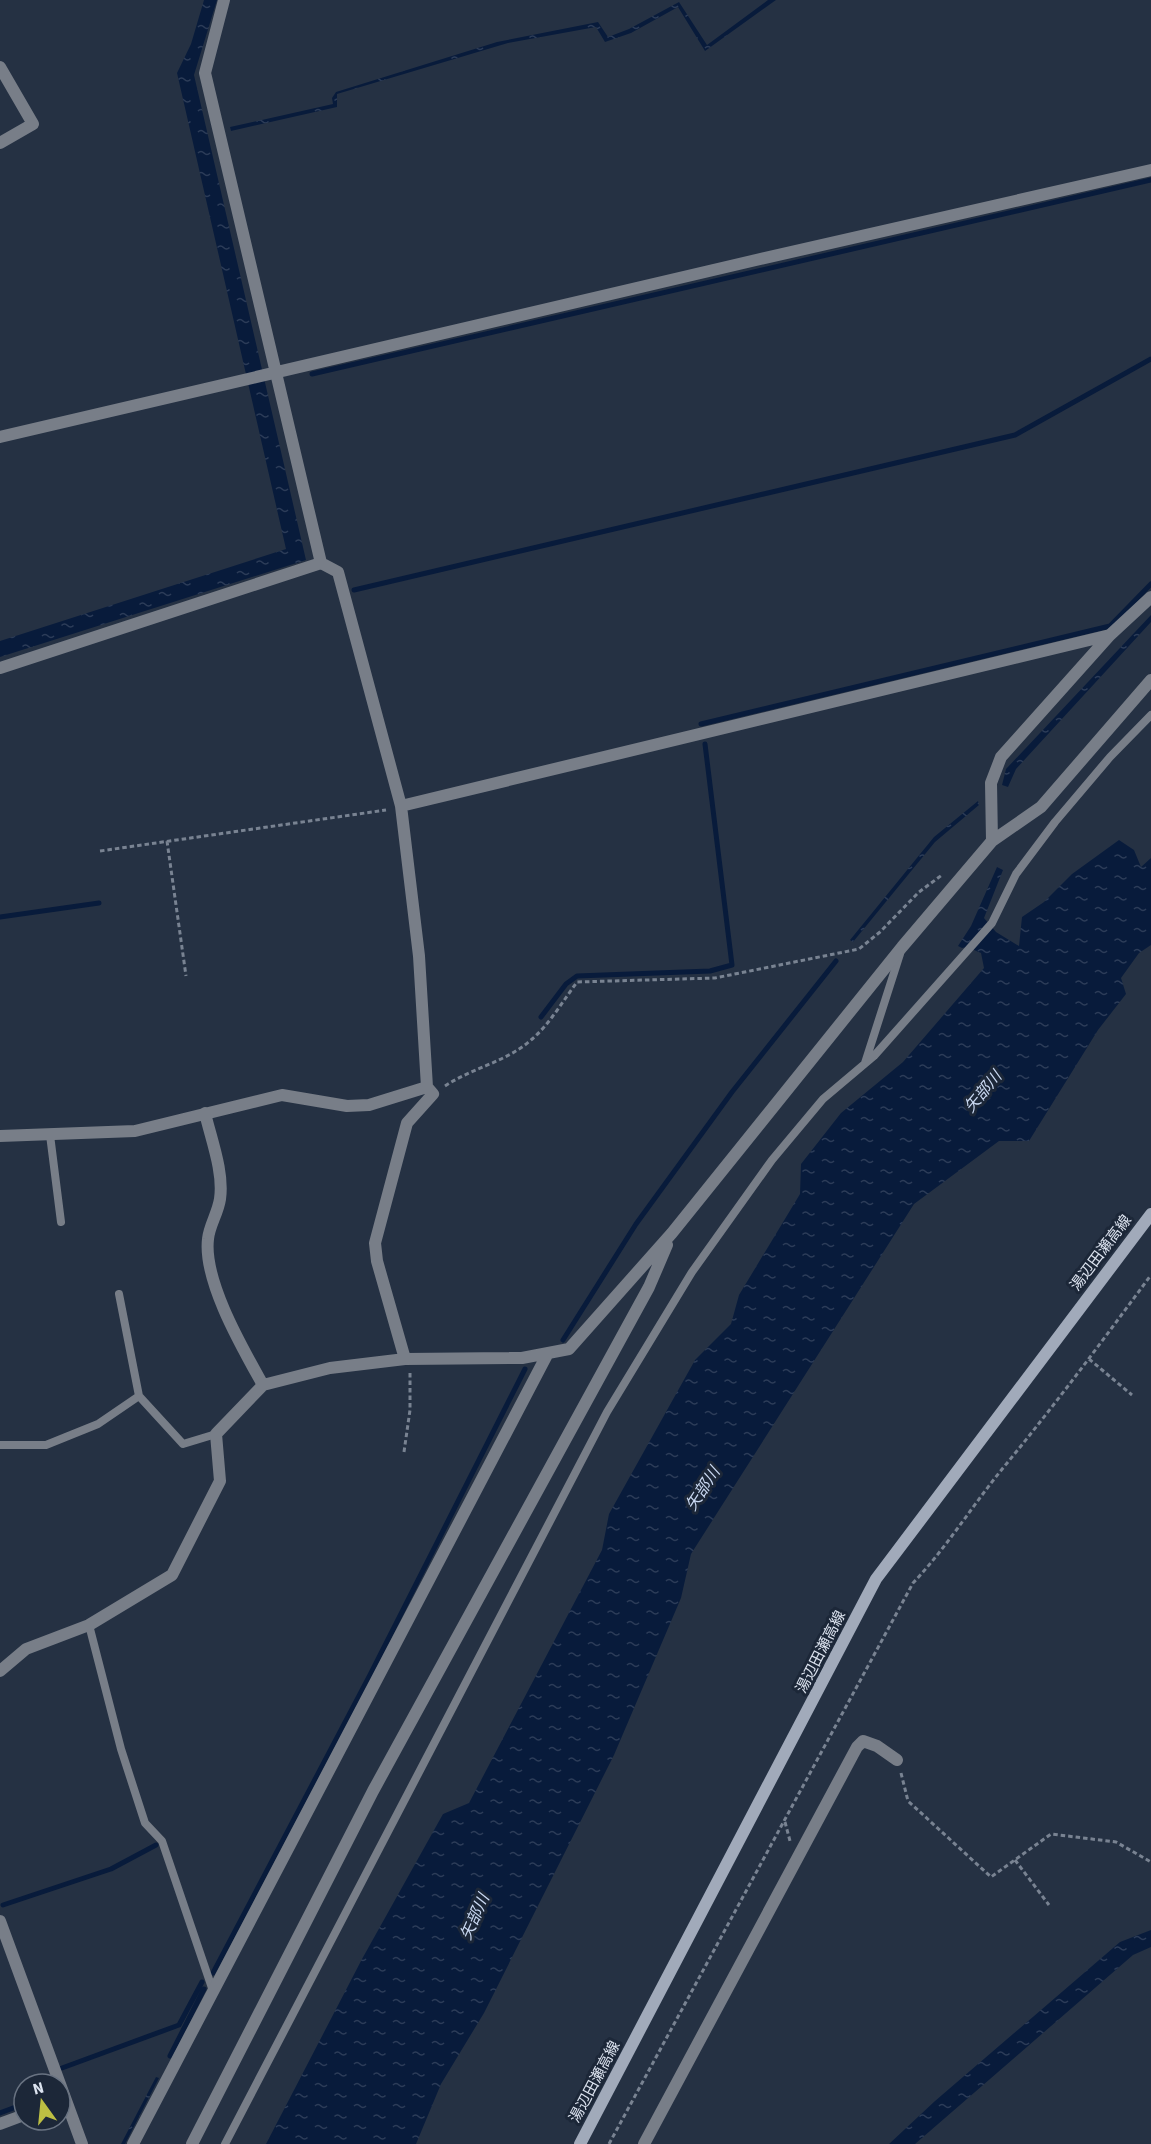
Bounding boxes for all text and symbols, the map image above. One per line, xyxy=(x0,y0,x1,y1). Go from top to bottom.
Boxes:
water label: 矢部川 xyxy=(959,1065,1008,1117)
street label: 湯辺田瀬高線 xyxy=(1066,1211,1136,1295)
water label: 矢部川 xyxy=(681,1461,726,1515)
street label: 湯辺田瀬高線 xyxy=(791,1607,851,1697)
water label: 矢部川 xyxy=(455,1889,496,1943)
street label: 湯辺田瀬高線 xyxy=(565,2037,625,2127)
north arrow xyxy=(12,2072,72,2132)
text: N xyxy=(30,2076,46,2100)

